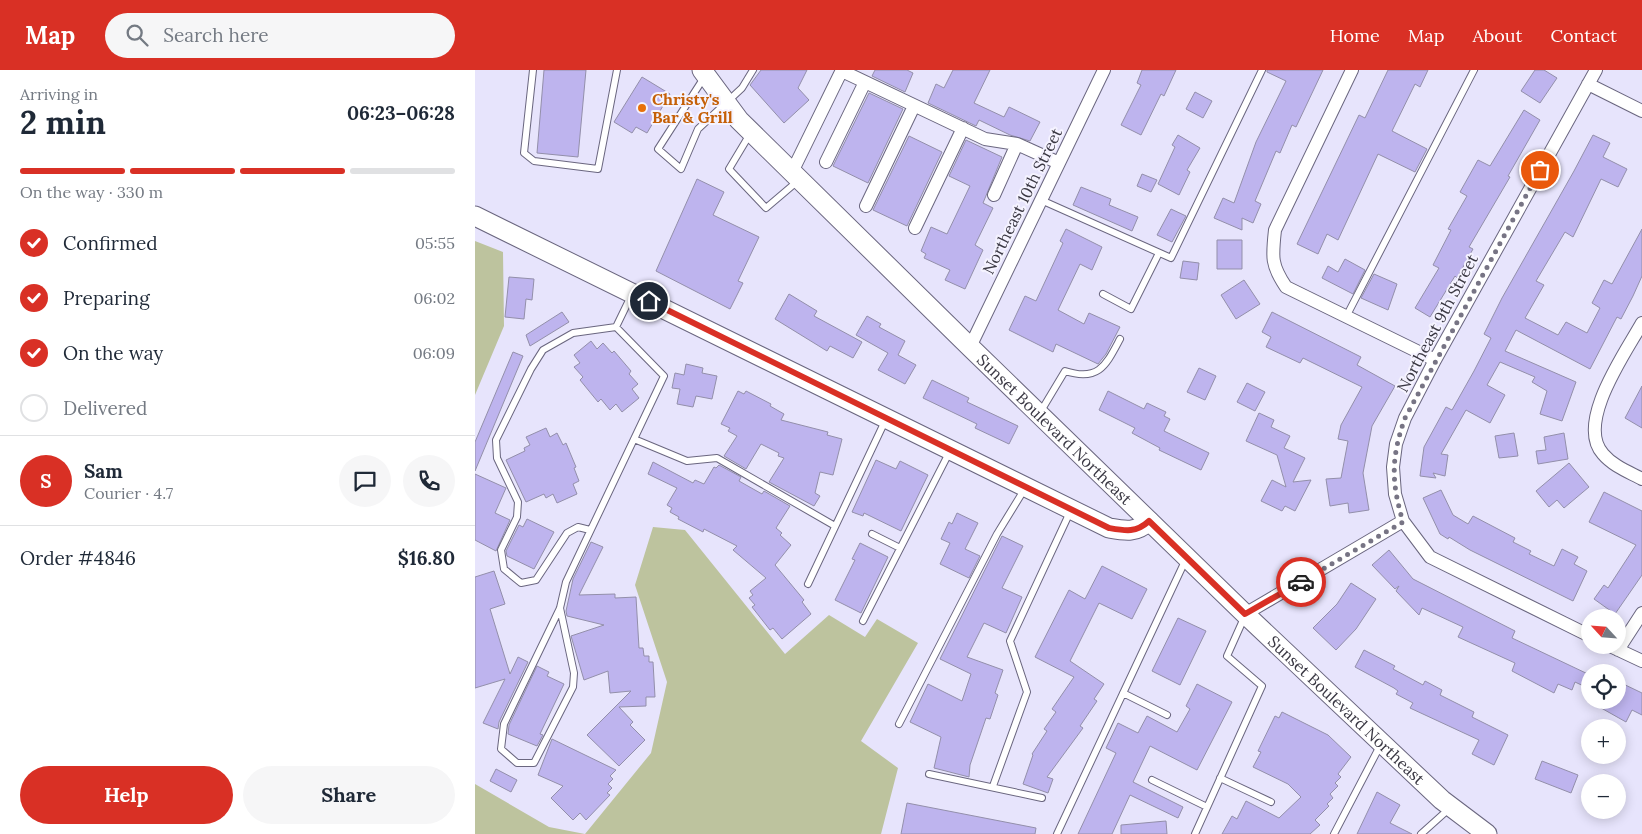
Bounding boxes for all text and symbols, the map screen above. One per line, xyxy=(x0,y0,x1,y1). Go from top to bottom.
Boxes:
search box xyxy=(105,13,455,58)
text: Map xyxy=(25,20,75,51)
icon: search xyxy=(123,21,151,49)
text: Search here xyxy=(163,23,269,47)
text: Home xyxy=(1330,24,1380,47)
text: Map xyxy=(1408,24,1444,47)
text: About xyxy=(1472,24,1522,47)
text: Contact xyxy=(1550,24,1617,47)
text: Arriving in xyxy=(20,84,98,104)
place label: Christy's Bar & Grill xyxy=(652,89,733,127)
text: 06:23–06:28 xyxy=(347,101,455,125)
text: 2 min xyxy=(20,102,106,143)
marker: Christy's Bar & Grill xyxy=(636,102,648,114)
street label: Northeast 10th Street xyxy=(978,124,1066,277)
pin xyxy=(1519,149,1561,191)
icon: bag xyxy=(1526,156,1554,184)
text: On the way · 330 m xyxy=(20,182,163,202)
icon: check xyxy=(20,229,48,257)
text: Confirmed xyxy=(63,231,158,255)
text: 05:55 xyxy=(415,233,455,253)
street label: Northeast 9th Street xyxy=(1392,250,1482,395)
pin xyxy=(628,280,670,322)
icon: check xyxy=(20,284,48,312)
text: Preparing xyxy=(63,286,150,310)
icon: home xyxy=(635,287,663,315)
text: 06:02 xyxy=(413,288,455,308)
icon: check xyxy=(20,339,48,367)
text: On the way xyxy=(63,341,163,365)
text: 06:09 xyxy=(413,343,455,363)
street label: Sunset Boulevard Northeast xyxy=(973,349,1137,509)
text: Delivered xyxy=(63,396,147,420)
button: chat xyxy=(339,455,391,507)
button: phone xyxy=(403,455,455,507)
text: Sam xyxy=(84,459,123,483)
text: S xyxy=(40,469,52,493)
text: Courier · 4.7 xyxy=(84,483,173,503)
text: Order #4846 xyxy=(20,546,136,570)
text: $16.80 xyxy=(398,546,455,570)
courier xyxy=(1276,557,1326,607)
icon: car xyxy=(1287,568,1315,596)
north arrow xyxy=(1581,609,1626,654)
map controls xyxy=(1581,609,1626,819)
street label: Sunset Boulevard Northeast xyxy=(1264,631,1430,789)
button: locate xyxy=(1581,664,1626,709)
button: + xyxy=(1581,719,1626,764)
button: Help xyxy=(20,766,233,824)
button: Share xyxy=(243,766,455,824)
button: − xyxy=(1581,774,1626,819)

